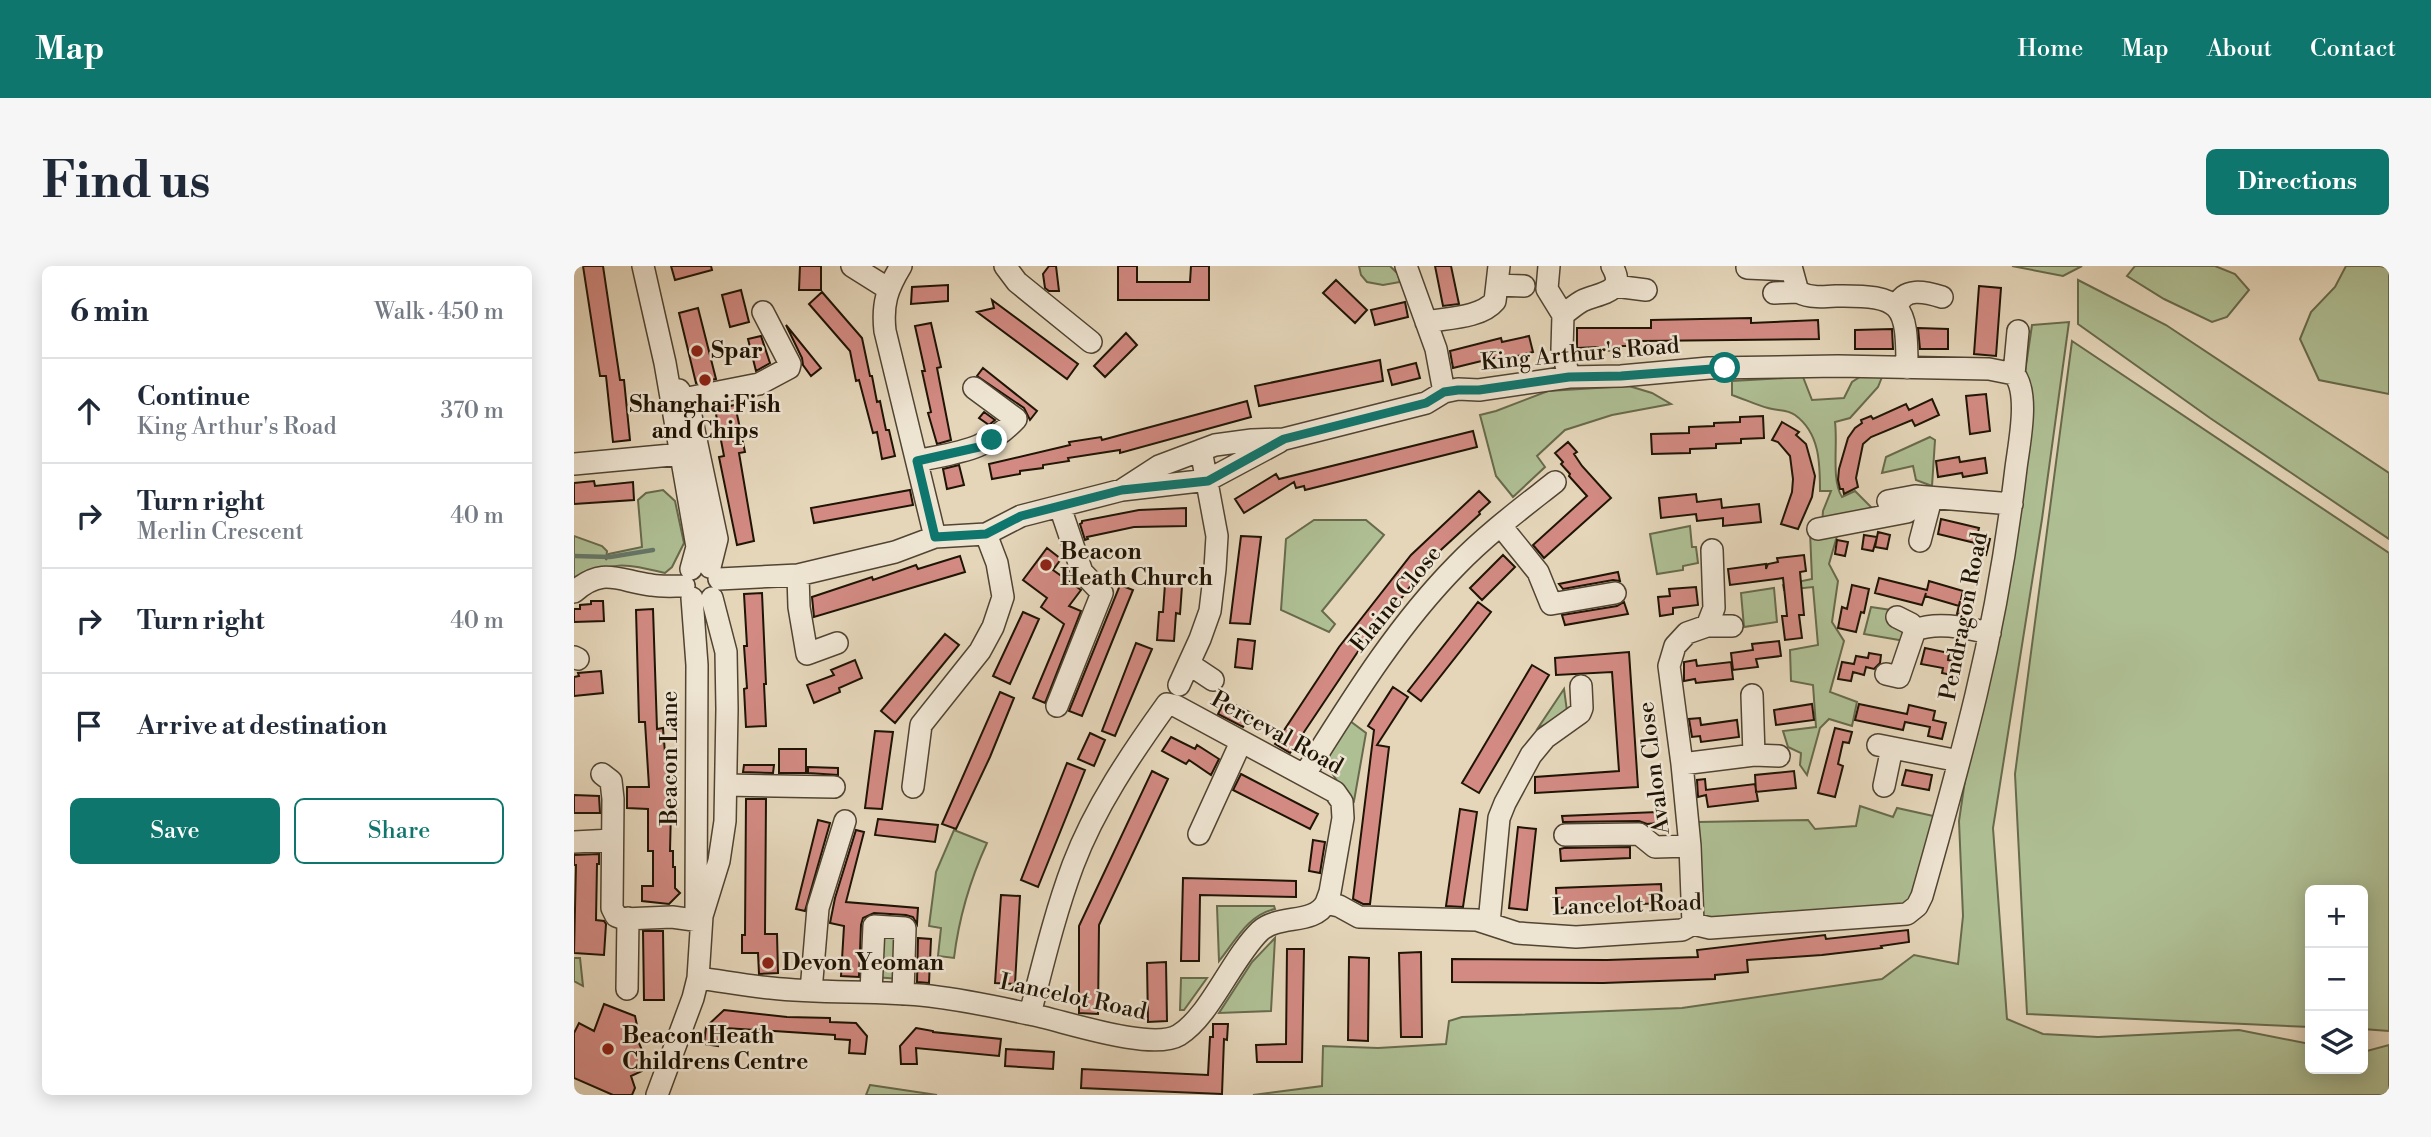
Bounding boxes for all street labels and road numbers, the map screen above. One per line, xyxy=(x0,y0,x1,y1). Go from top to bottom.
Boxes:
street label: King Arthur's Road xyxy=(1479,331,1681,377)
street label: Pendragon Road xyxy=(1934,530,1994,702)
street label: Elaine Close xyxy=(1344,540,1448,658)
street label: Perceval Road xyxy=(1206,685,1348,781)
street label: Beacon Lane xyxy=(656,691,684,826)
street label: Avalon Close xyxy=(1632,700,1676,837)
street label: Lancelot Road xyxy=(1552,888,1702,922)
street label: Lancelot Road xyxy=(997,968,1149,1026)

